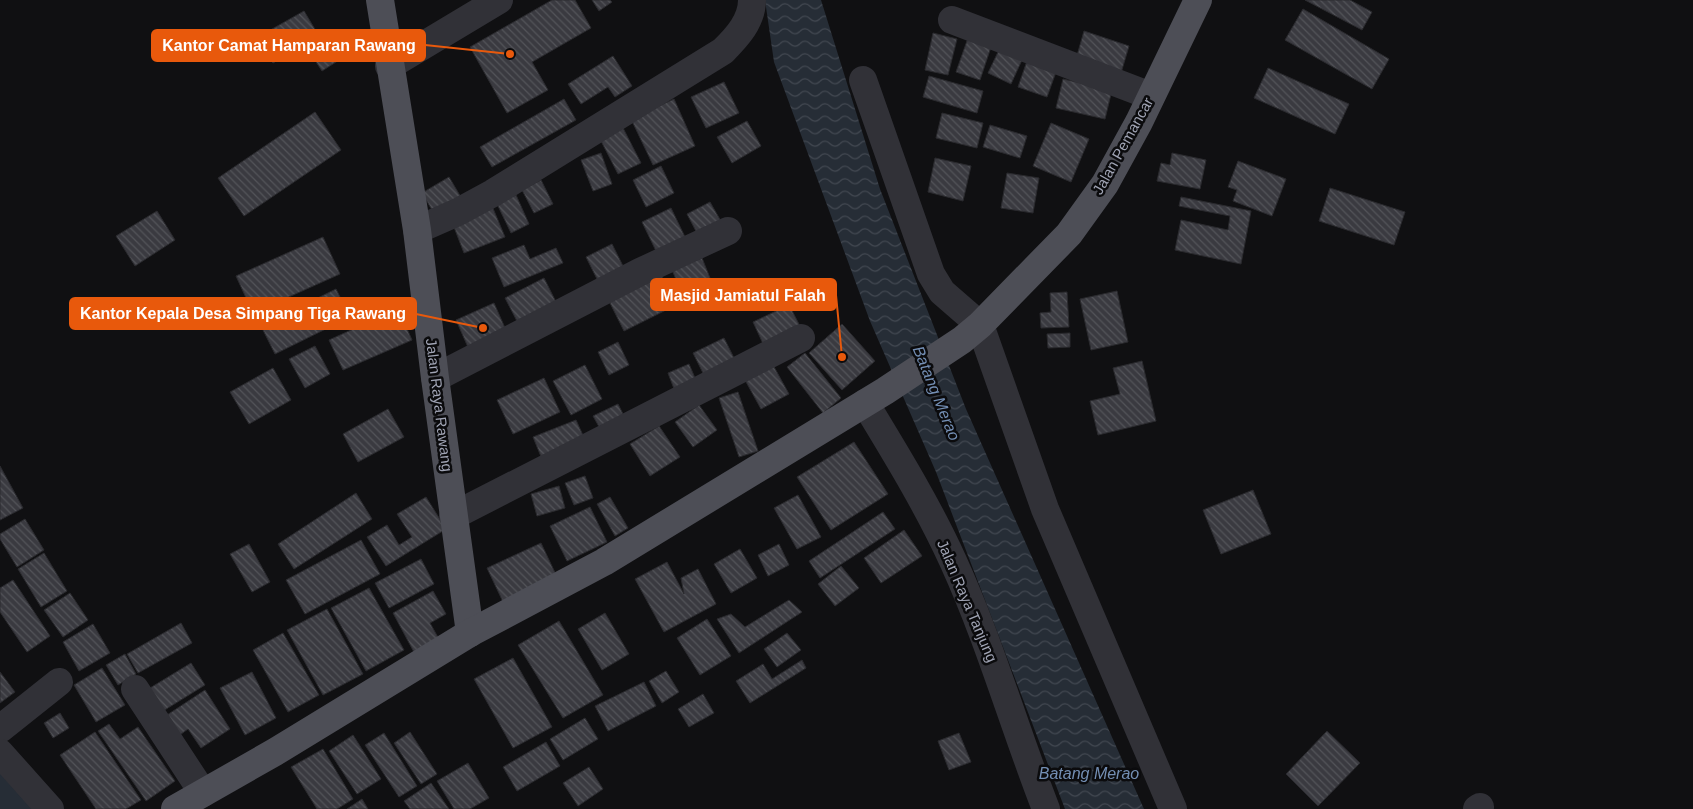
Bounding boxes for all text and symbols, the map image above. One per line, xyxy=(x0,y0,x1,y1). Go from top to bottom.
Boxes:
callout: Kantor Camat Hamparan Rawang xyxy=(152,30,425,61)
text: Kantor Camat Hamparan Rawang xyxy=(162,37,416,54)
street label: Jalan Pemancar xyxy=(1089,94,1156,197)
callout: Masjid Jamiatul Falah xyxy=(651,279,836,310)
text: Masjid Jamiatul Falah xyxy=(660,287,826,304)
callout: Kantor Kepala Desa Simpang Tiga Rawang xyxy=(70,298,416,329)
text: Kantor Kepala Desa Simpang Tiga Rawang xyxy=(80,305,406,322)
street label: Jalan Raya Rawang xyxy=(423,337,456,473)
water label: Batang Merao xyxy=(910,343,963,443)
street label: Jalan Raya Tanjung xyxy=(934,537,1001,665)
water label: Batang Merao xyxy=(1039,765,1139,782)

